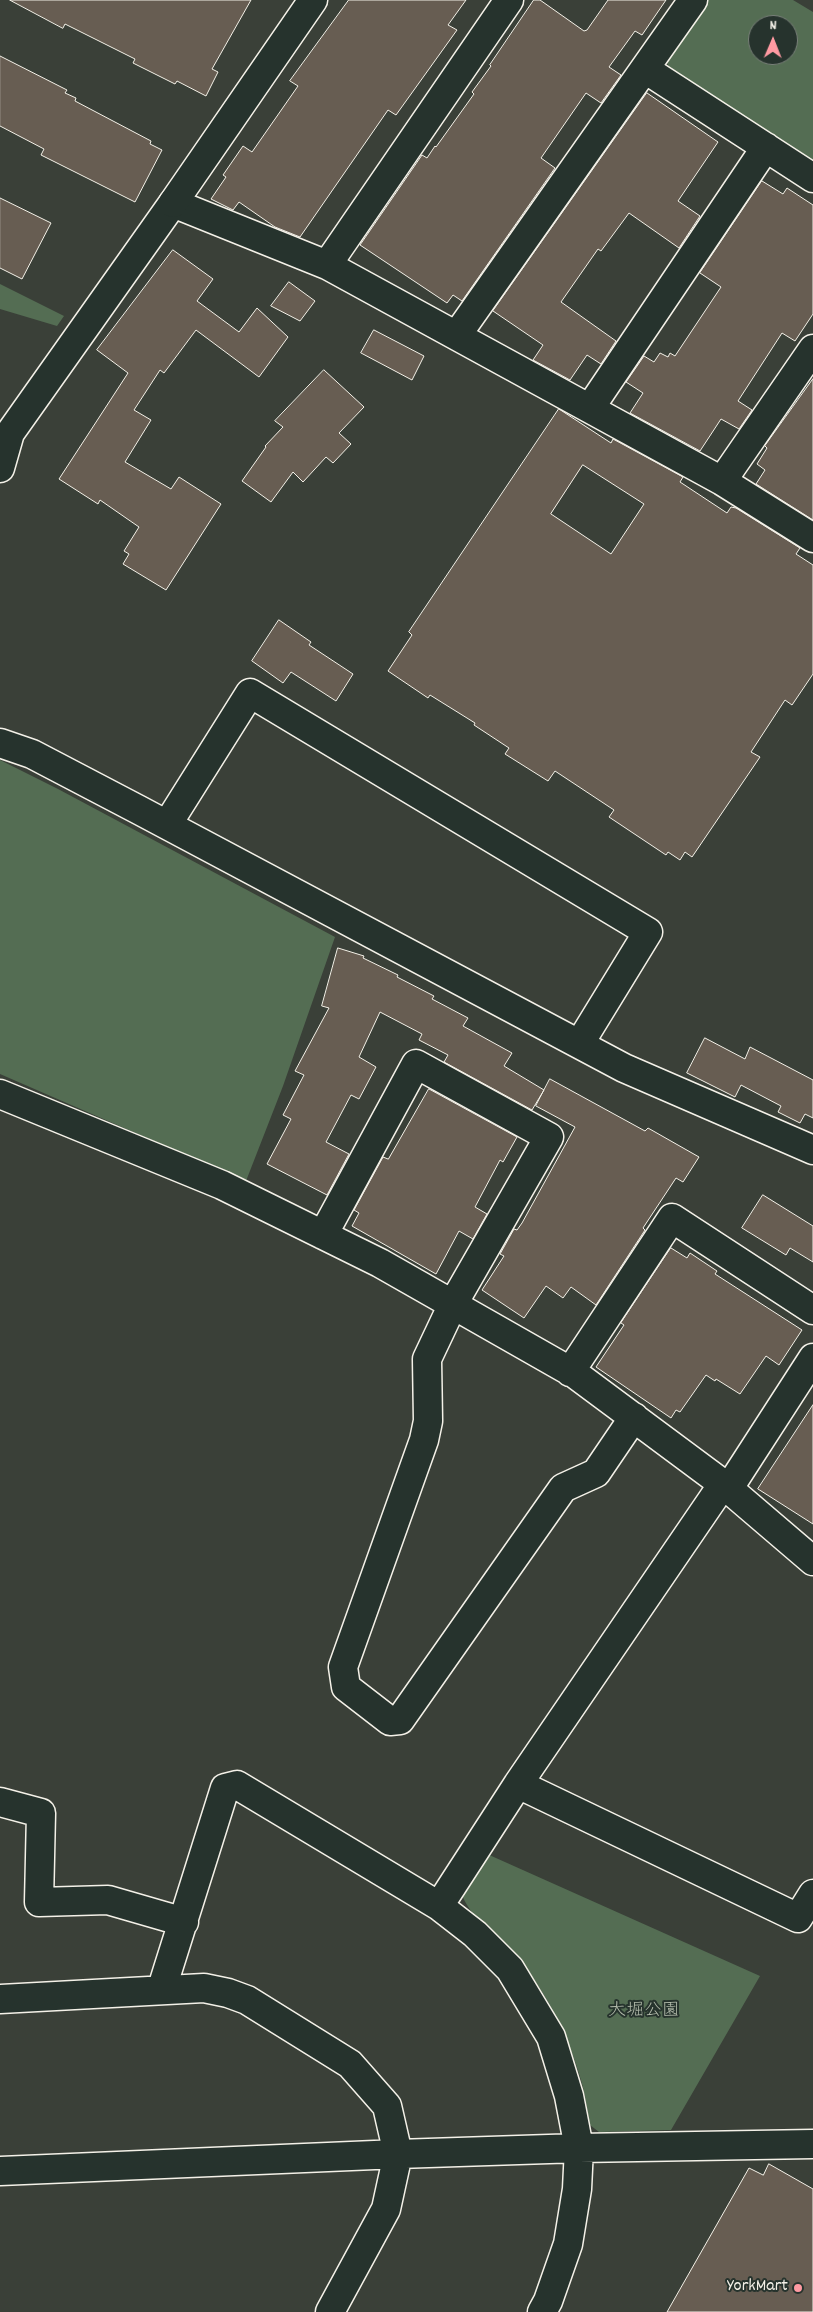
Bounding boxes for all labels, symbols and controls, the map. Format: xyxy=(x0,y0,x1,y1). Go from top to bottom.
north arrow xyxy=(748,15,798,65)
text: N xyxy=(770,16,777,36)
park label: 大堀公園 xyxy=(608,2002,680,2024)
place label: YorkMart xyxy=(727,2277,788,2299)
marker: YorkMart xyxy=(792,2282,804,2294)

